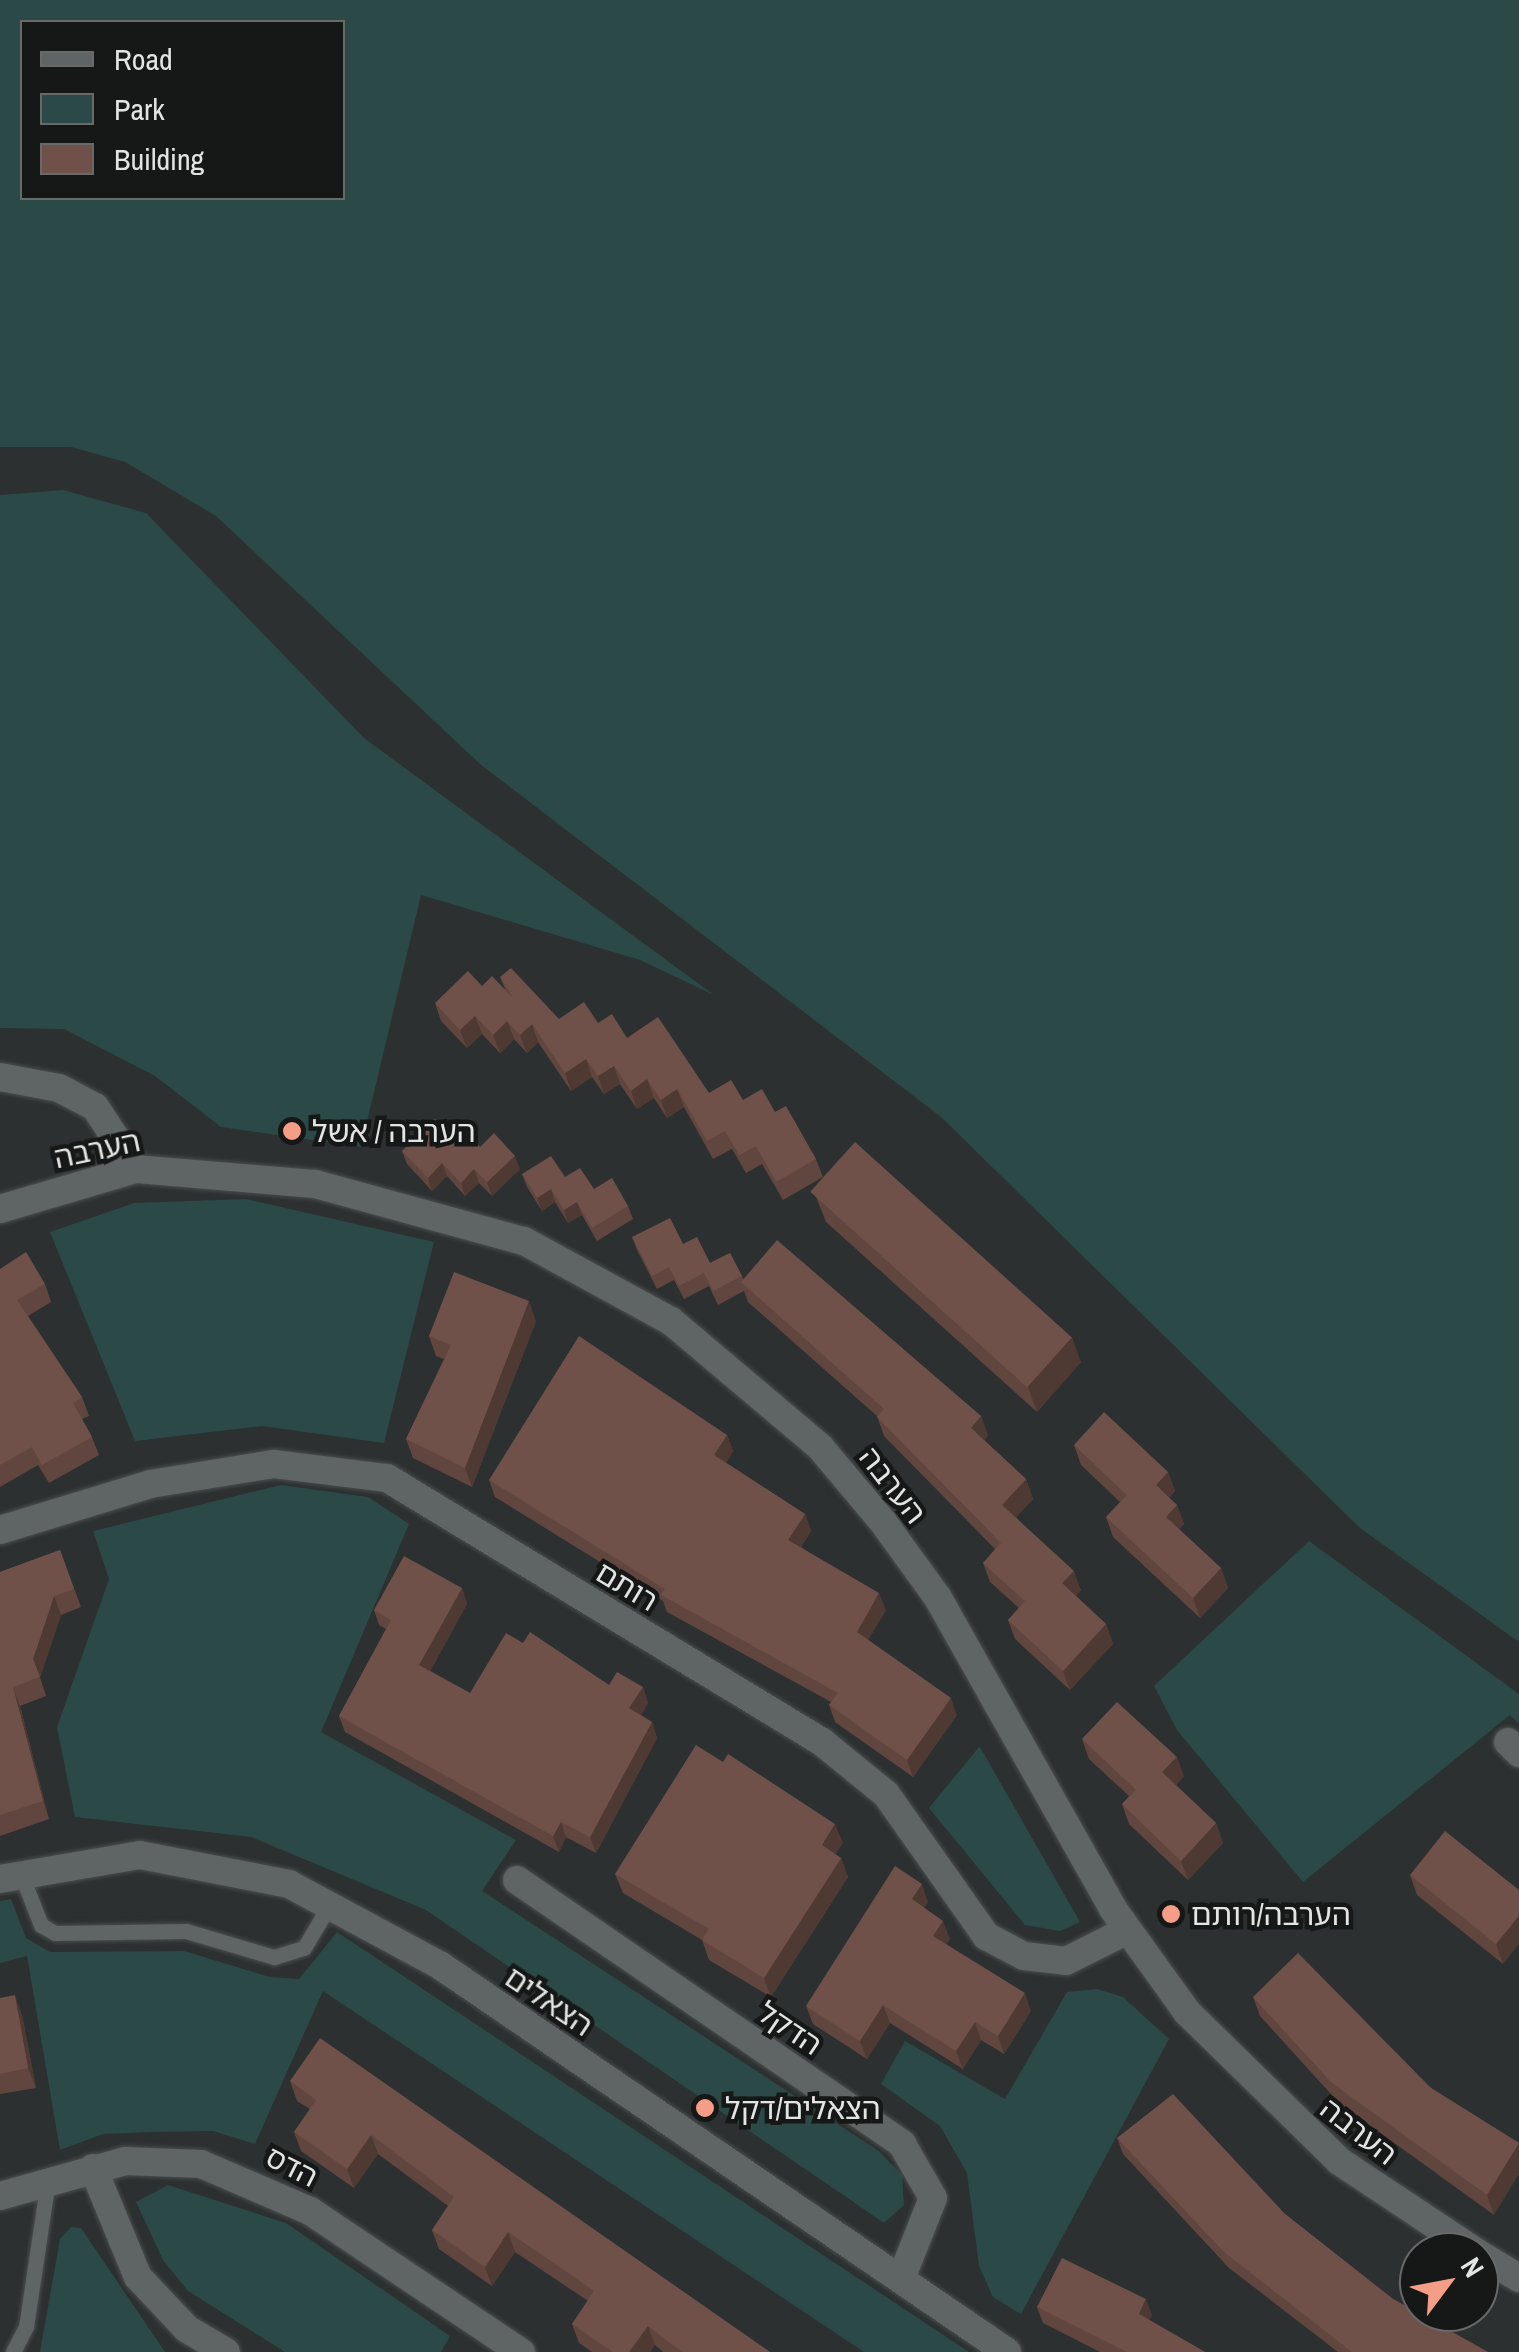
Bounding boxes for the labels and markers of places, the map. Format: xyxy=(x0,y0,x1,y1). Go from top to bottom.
place label: הערבה / אשל xyxy=(312,1113,475,1149)
marker: הערבה / אשל xyxy=(281,1120,303,1142)
place label: הערבה/רותם xyxy=(1191,1896,1351,1932)
marker: הערבה/רותם xyxy=(1160,1903,1182,1925)
place label: הצאלים/דקל xyxy=(725,2090,881,2126)
marker: הצאלים/דקל xyxy=(694,2097,716,2119)

